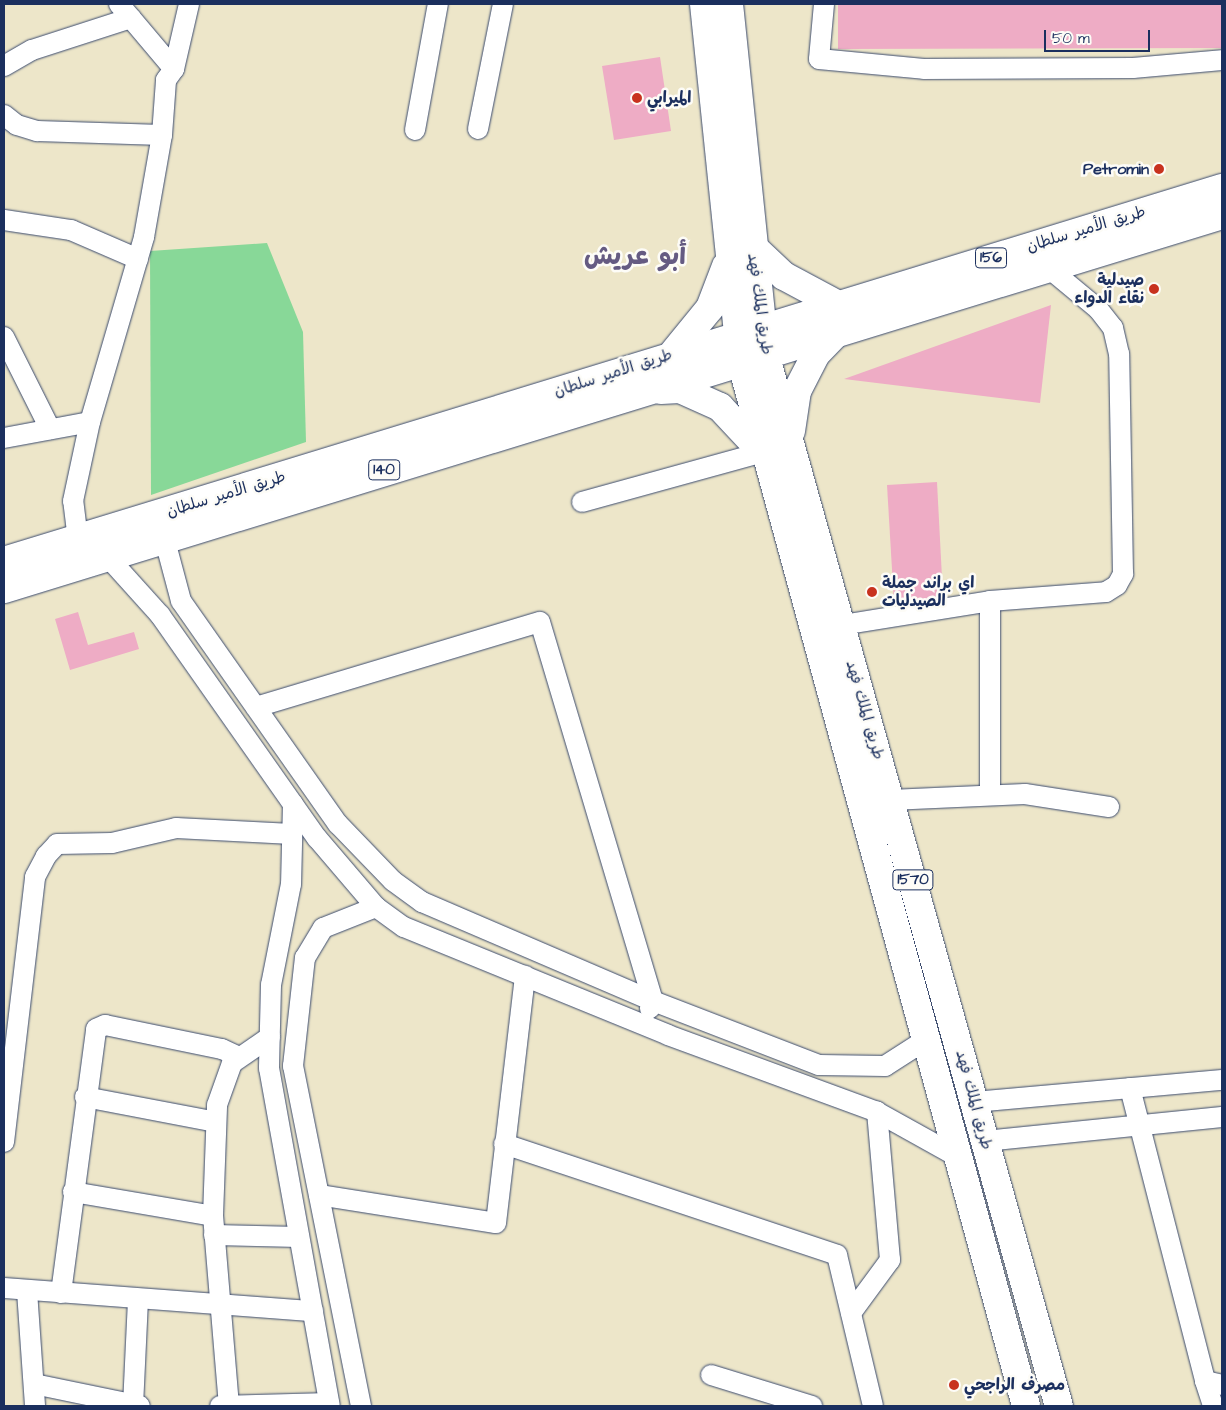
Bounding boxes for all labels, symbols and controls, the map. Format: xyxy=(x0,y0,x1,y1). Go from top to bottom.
scale bar xyxy=(1046,20,1152,52)
text: 50 m xyxy=(1052,28,1090,49)
place label: الميرابي xyxy=(647,88,691,108)
marker: الميرابي xyxy=(631,92,643,104)
place label: Petromin xyxy=(1083,159,1149,179)
marker: Petromin xyxy=(1153,163,1165,175)
street label: طريق الأمير سلطان xyxy=(1024,202,1148,256)
district label: أبو عريش xyxy=(584,241,686,273)
road number: 156 xyxy=(975,246,1007,270)
street label: طريق الملك فهد xyxy=(743,252,777,356)
place label: صيدلية نقاء الدواء xyxy=(1075,270,1144,308)
marker: صيدلية نقاء الدواء xyxy=(1148,283,1160,295)
street label: طريق الأمير سلطان xyxy=(551,345,675,401)
road number: 140 xyxy=(368,458,400,482)
street label: طريق الأمير سلطان xyxy=(164,467,288,521)
place label: اي براند جملة الصيدليات xyxy=(882,573,974,611)
marker: اي براند جملة الصيدليات xyxy=(866,586,878,598)
street label: طريق الملك فهد xyxy=(842,658,888,762)
road number: 1570 xyxy=(892,868,934,892)
street label: طريق الملك فهد xyxy=(951,1048,997,1152)
place label: مصرف الراجحي xyxy=(964,1375,1065,1395)
marker: مصرف الراجحي xyxy=(948,1379,960,1391)

